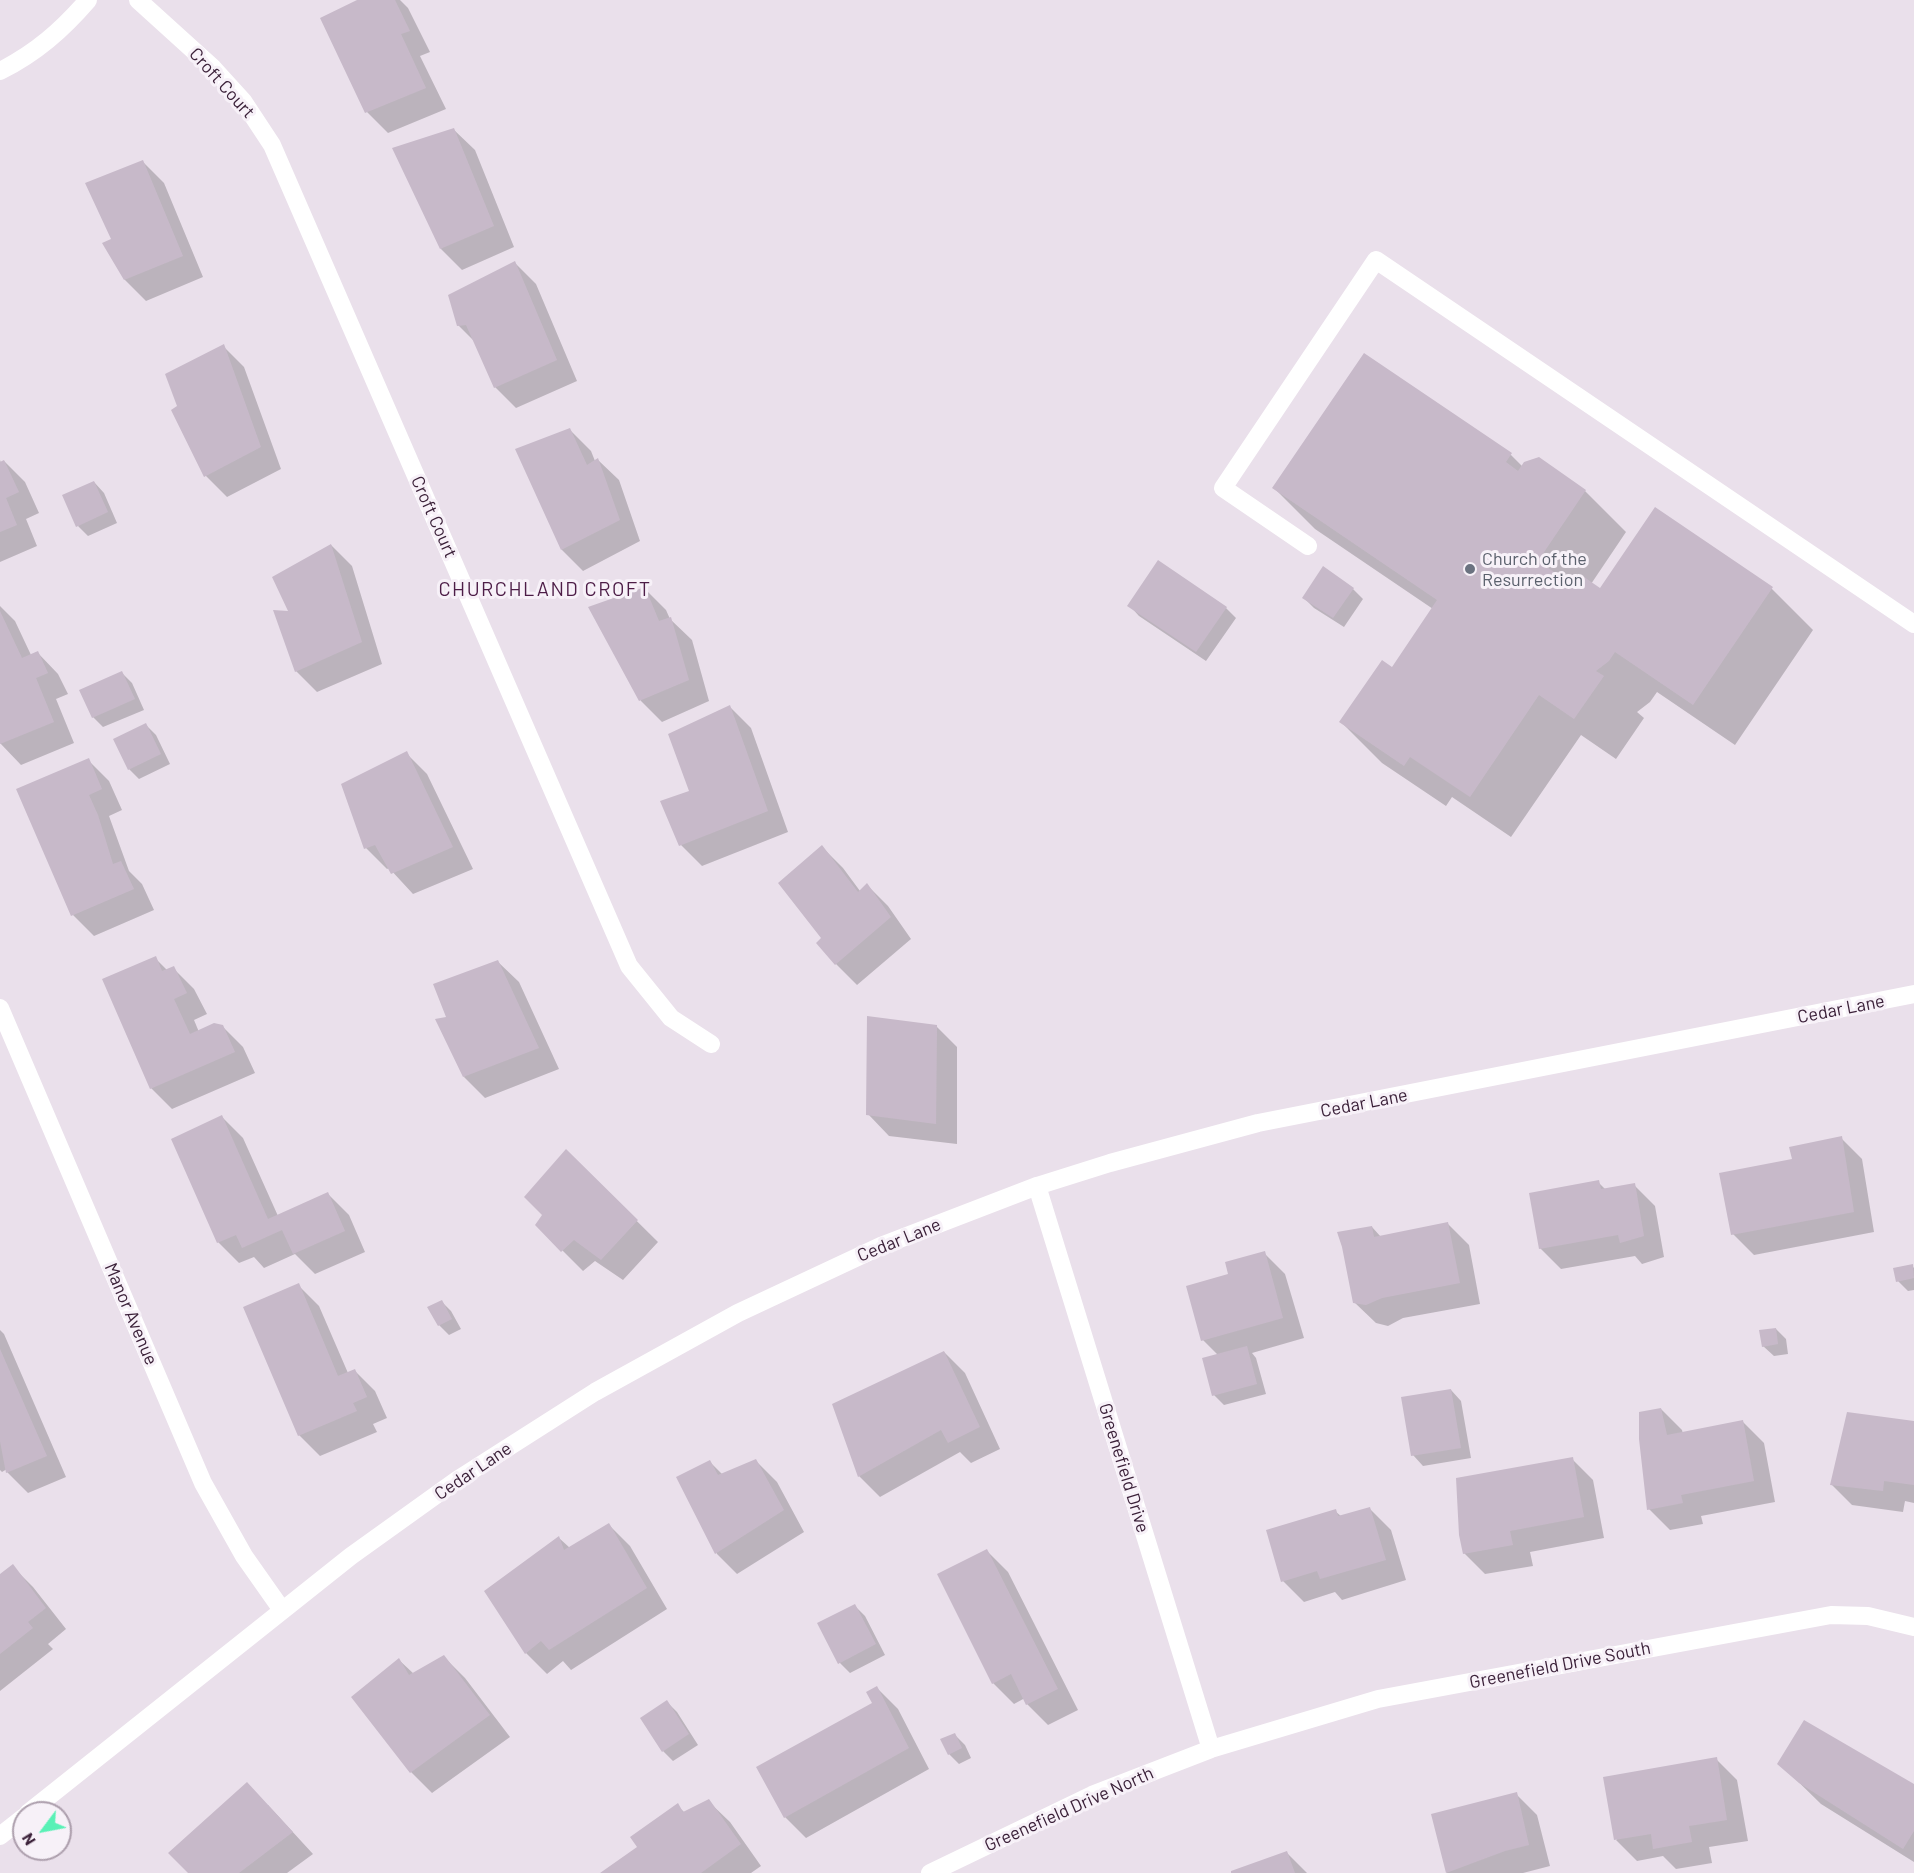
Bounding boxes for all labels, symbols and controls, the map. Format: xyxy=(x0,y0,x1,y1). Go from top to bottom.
street label: Croft Court xyxy=(185,43,259,123)
street label: Croft Court xyxy=(406,473,462,561)
place label: Church of the Resurrection xyxy=(1482,548,1587,590)
marker: Church of the Resurrection xyxy=(1463,562,1477,576)
district label: CHURCHLAND CROFT xyxy=(438,577,652,601)
street label: Cedar Lane xyxy=(1796,990,1886,1028)
street label: Cedar Lane xyxy=(1319,1084,1409,1122)
street label: Cedar Lane xyxy=(854,1213,944,1267)
street label: Manor Avenue xyxy=(100,1260,162,1368)
street label: Greenefield Drive xyxy=(1094,1401,1154,1535)
street label: Cedar Lane xyxy=(430,1437,516,1505)
street label: Greenefield Drive South xyxy=(1468,1637,1652,1693)
street label: Greenefield Drive North xyxy=(981,1762,1157,1856)
north arrow xyxy=(12,1801,72,1861)
text: N xyxy=(17,1830,39,1849)

